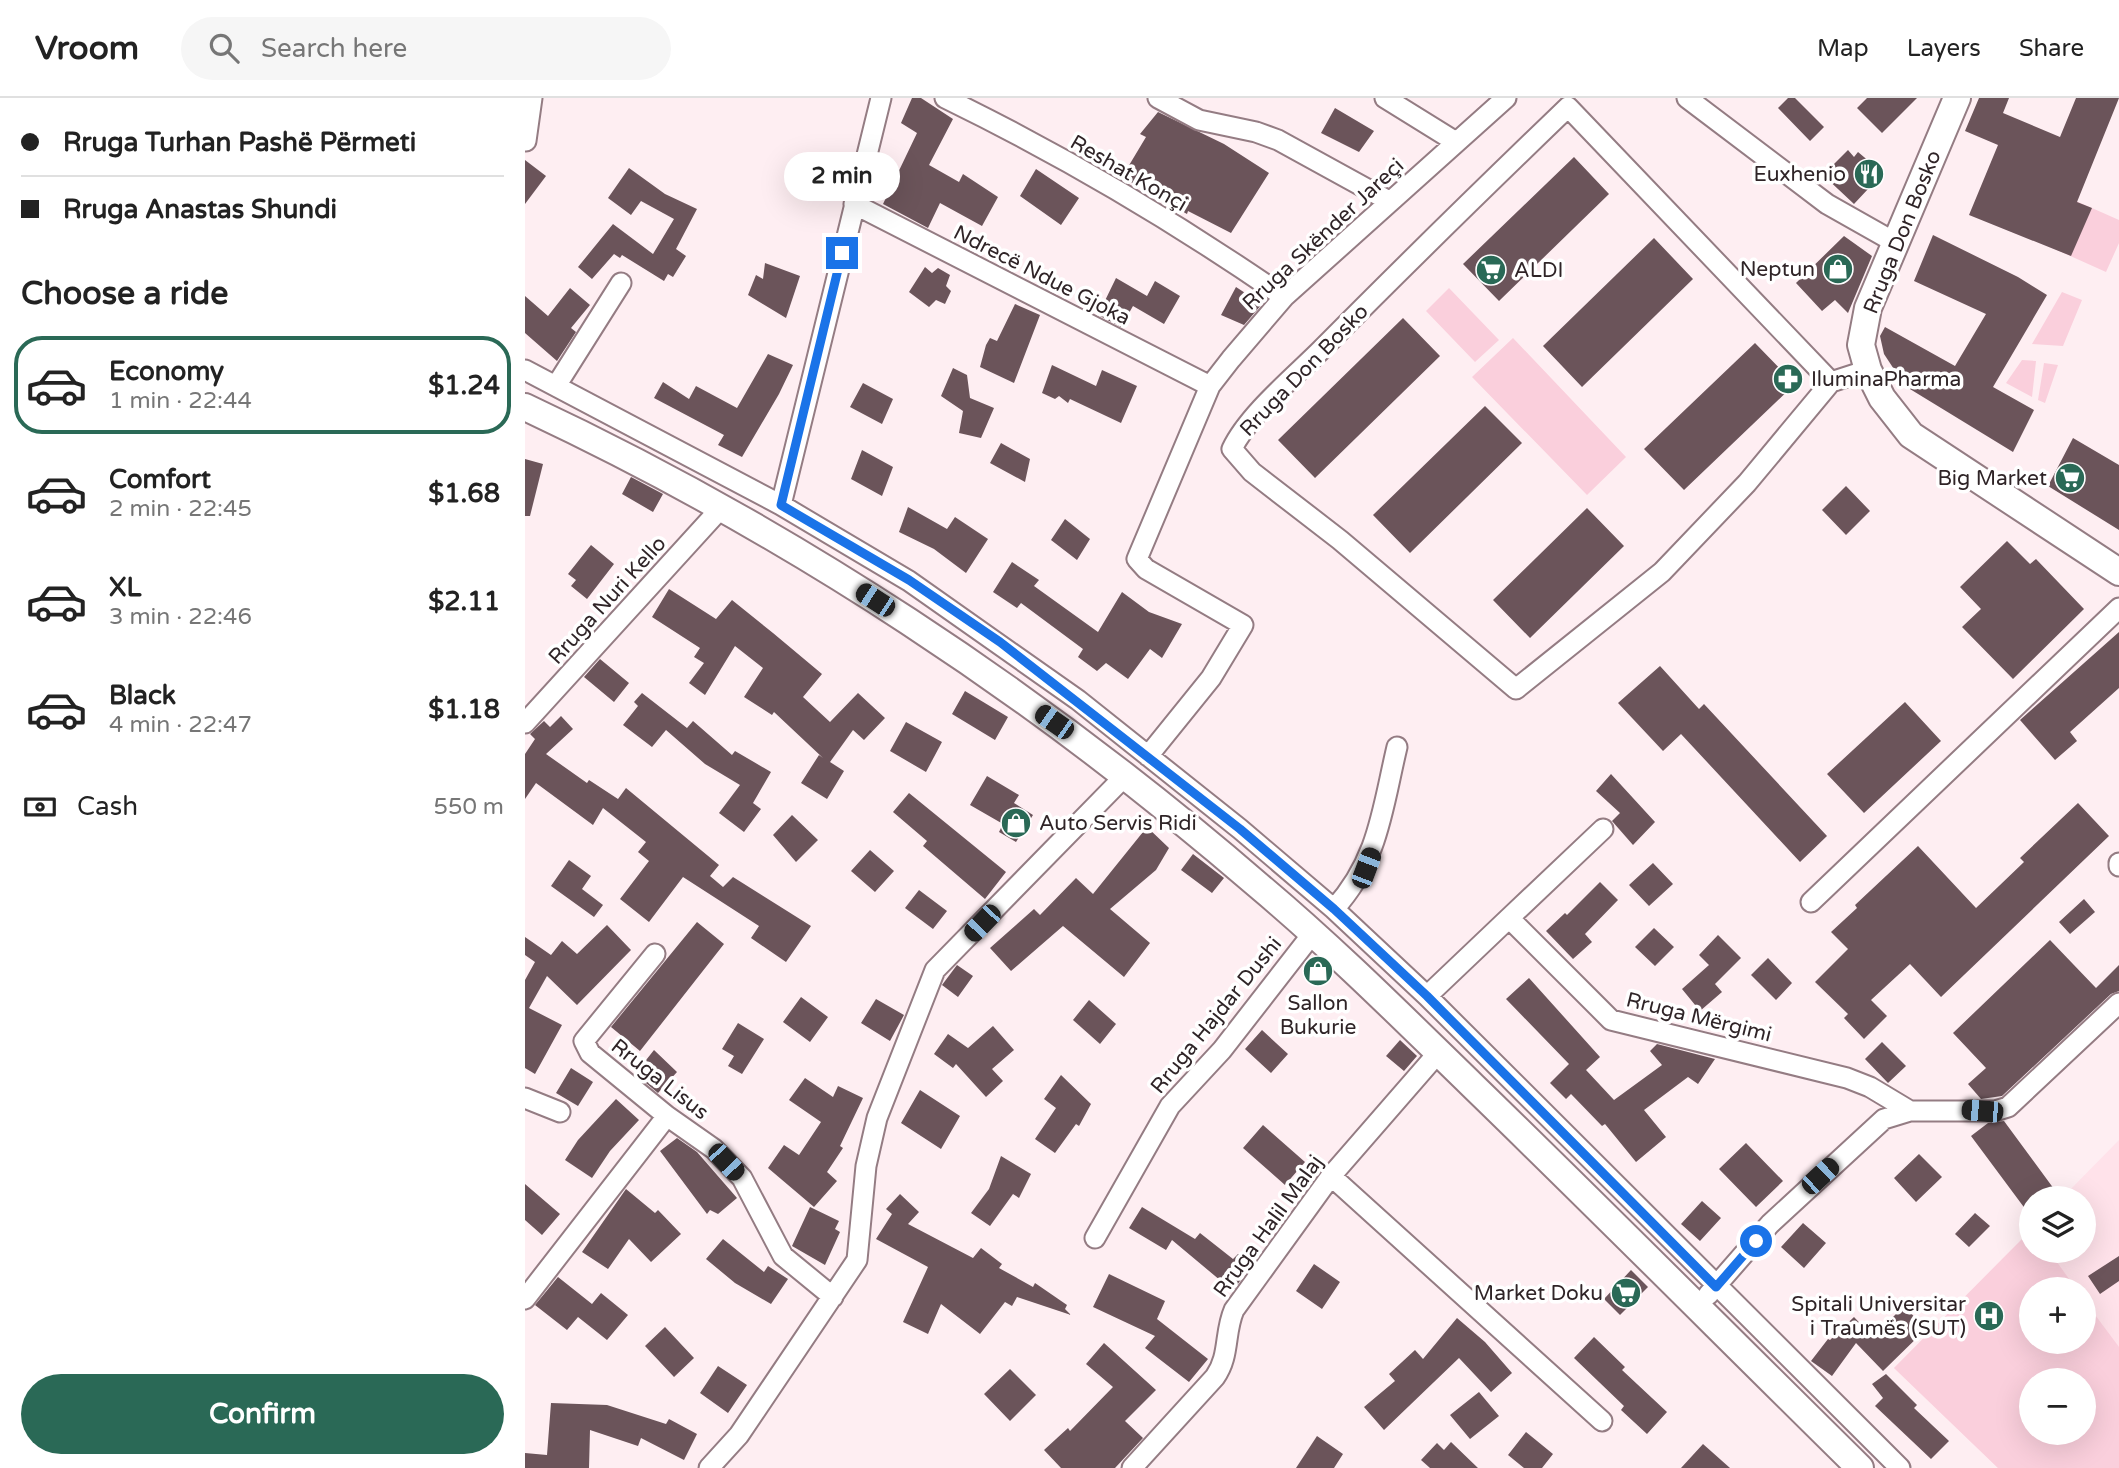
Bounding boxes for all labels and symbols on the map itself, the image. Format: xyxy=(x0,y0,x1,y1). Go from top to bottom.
street label: Reshat Konçi xyxy=(1066,130,1192,217)
street label: Rruga Don Bosko xyxy=(1858,147,1947,318)
callout: 2 min xyxy=(784,152,900,200)
street label: Rruga Skënder Jareçi xyxy=(1238,153,1409,316)
restaurant icon: Euxhenio xyxy=(1852,157,1886,191)
place label: Euxhenio xyxy=(1754,162,1846,187)
street label: Ndrecë Ndue Gjoka xyxy=(949,220,1134,331)
route end xyxy=(826,237,858,269)
shop icon: Neptun xyxy=(1821,252,1855,286)
supermarket icon: ALDI xyxy=(1474,253,1508,287)
place label: Neptun xyxy=(1740,257,1815,282)
place label: ALDI xyxy=(1514,258,1564,283)
street label: Rruga Don Bosko xyxy=(1235,299,1374,442)
pharmacy icon: IluminaPharma xyxy=(1771,362,1805,396)
place label: IluminaPharma xyxy=(1811,367,1961,392)
supermarket icon: Big Market xyxy=(2053,461,2087,495)
place label: Big Market xyxy=(1937,466,2047,491)
street label: Rruga Nuri Kello xyxy=(543,531,671,669)
car xyxy=(852,580,899,620)
car xyxy=(1031,701,1078,743)
shop icon: Auto Servis Ridi xyxy=(999,806,1033,840)
place label: Auto Servis Ridi xyxy=(1039,811,1197,836)
car xyxy=(1349,845,1384,891)
car xyxy=(960,901,1005,945)
street label: Rruga Hajdar Dushi xyxy=(1146,932,1287,1099)
shop icon: Sallon Bukurie xyxy=(1301,954,1335,988)
street label: Rruga Mërgimi xyxy=(1624,987,1774,1048)
place label: Sallon Bukurie xyxy=(1280,991,1356,1040)
street label: Rruga Lisus xyxy=(606,1034,713,1125)
car xyxy=(1961,1099,2004,1123)
car xyxy=(704,1139,749,1185)
street label: Rruga Halil Malaj xyxy=(1208,1150,1328,1302)
car xyxy=(1798,1154,1843,1198)
route start xyxy=(1740,1225,1772,1257)
supermarket icon: Market Doku xyxy=(1609,1276,1643,1310)
place label: Market Doku xyxy=(1474,1281,1603,1306)
place label: Spitali Universitar i Traumës (SUT) xyxy=(1791,1292,1966,1341)
hospital icon: Spitali Universitar i Traumës (SUT) xyxy=(1972,1299,2006,1333)

